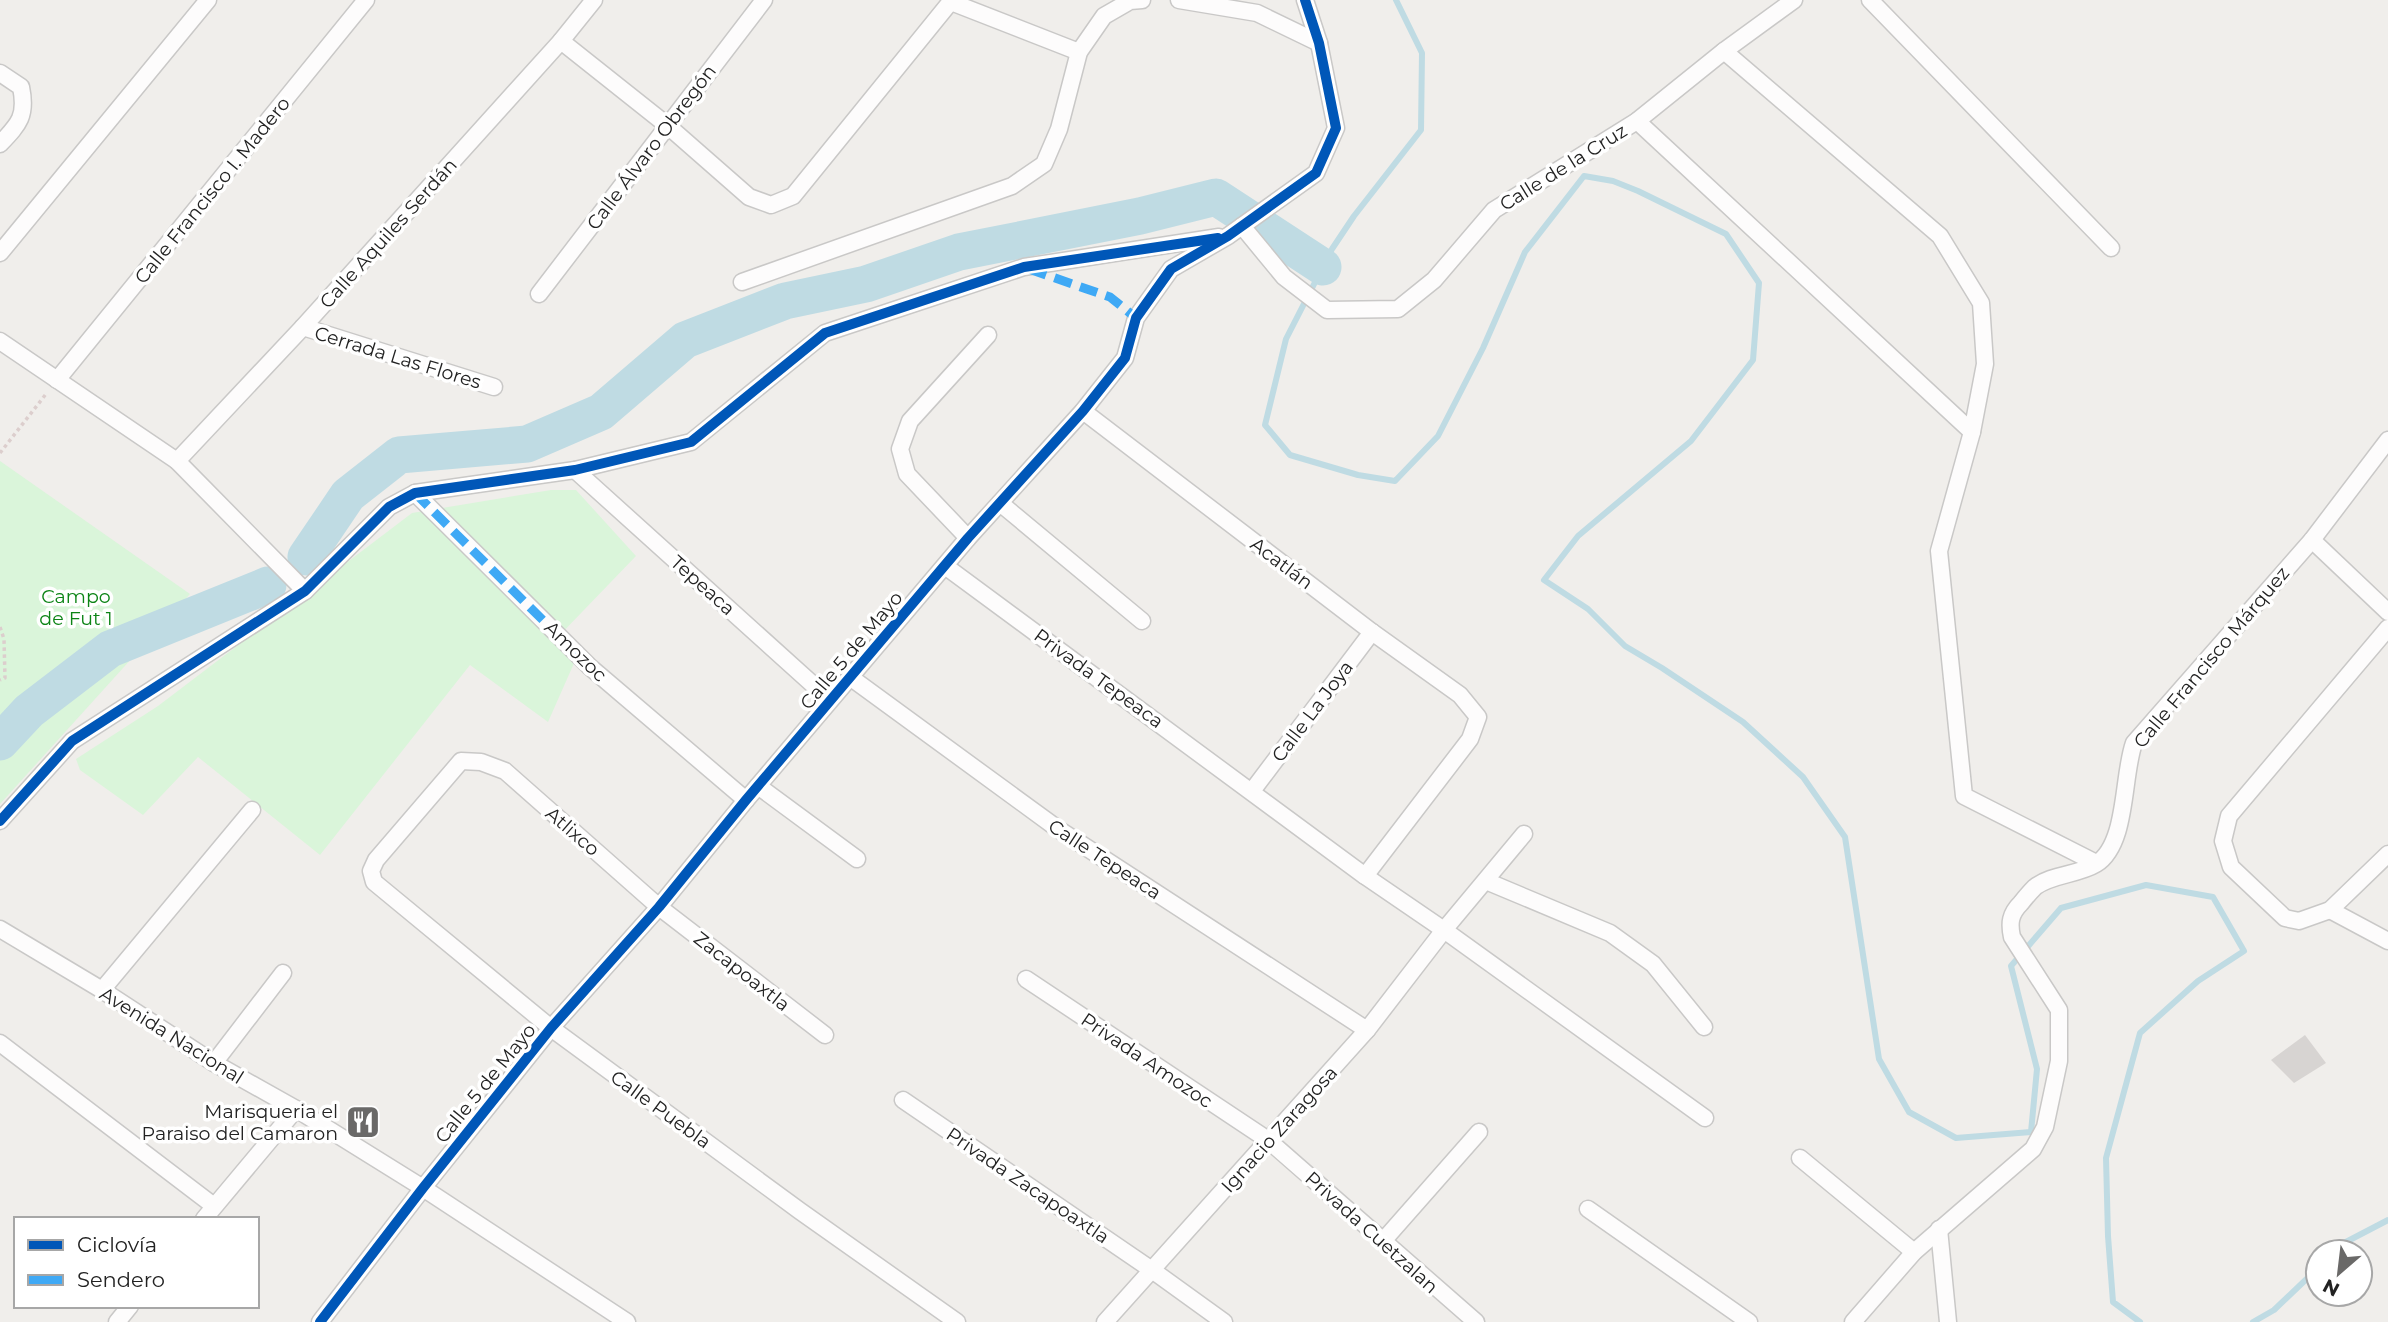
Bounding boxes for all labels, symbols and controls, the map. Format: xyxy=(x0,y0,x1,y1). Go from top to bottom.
street label: Calle Álvaro Obregón xyxy=(582,60,721,234)
street label: Calle Francisco I. Madero xyxy=(130,92,295,289)
street label: Calle de la Cruz xyxy=(1496,119,1631,216)
street label: Calle Aquiles Serdán xyxy=(315,154,462,313)
street label: Cerrada Las Flores xyxy=(312,321,484,394)
street label: Acatlán xyxy=(1246,532,1318,594)
street label: Tepeaca xyxy=(666,551,740,620)
street label: Calle Francisco Márquez xyxy=(2129,562,2294,753)
park label: Campo de Fut 1 xyxy=(39,585,113,630)
street label: Calle 5 de Mayo xyxy=(795,586,908,714)
street label: Amozoc xyxy=(540,616,612,687)
street label: Privada Tepeaca xyxy=(1029,624,1168,733)
street label: Calle La Joya xyxy=(1267,656,1358,766)
street label: Atlixco xyxy=(541,802,604,861)
street label: Calle Tepeaca xyxy=(1044,814,1165,904)
street label: Zacapoaxtla xyxy=(689,927,794,1016)
street label: Avenida Nacional xyxy=(96,982,248,1089)
street label: Privada Amozoc xyxy=(1077,1008,1217,1113)
street label: Calle 5 de Mayo xyxy=(430,1019,541,1148)
street label: Ignacio Zaragosa xyxy=(1216,1061,1342,1197)
street label: Calle Puebla xyxy=(606,1065,715,1153)
place label: Marisqueria el Paraiso del Camaron xyxy=(142,1100,338,1145)
restaurant icon: Marisqueria el Paraiso del Camaron xyxy=(344,1103,382,1141)
street label: Privada Zacapoaxtla xyxy=(942,1122,1114,1249)
street label: Privada Cuetzalan xyxy=(1300,1167,1443,1298)
legend xyxy=(14,1217,259,1308)
text: Ciclovía xyxy=(77,1232,157,1257)
north arrow xyxy=(2304,1238,2374,1308)
text: Sendero xyxy=(77,1267,165,1292)
text: N xyxy=(2319,1274,2343,1301)

